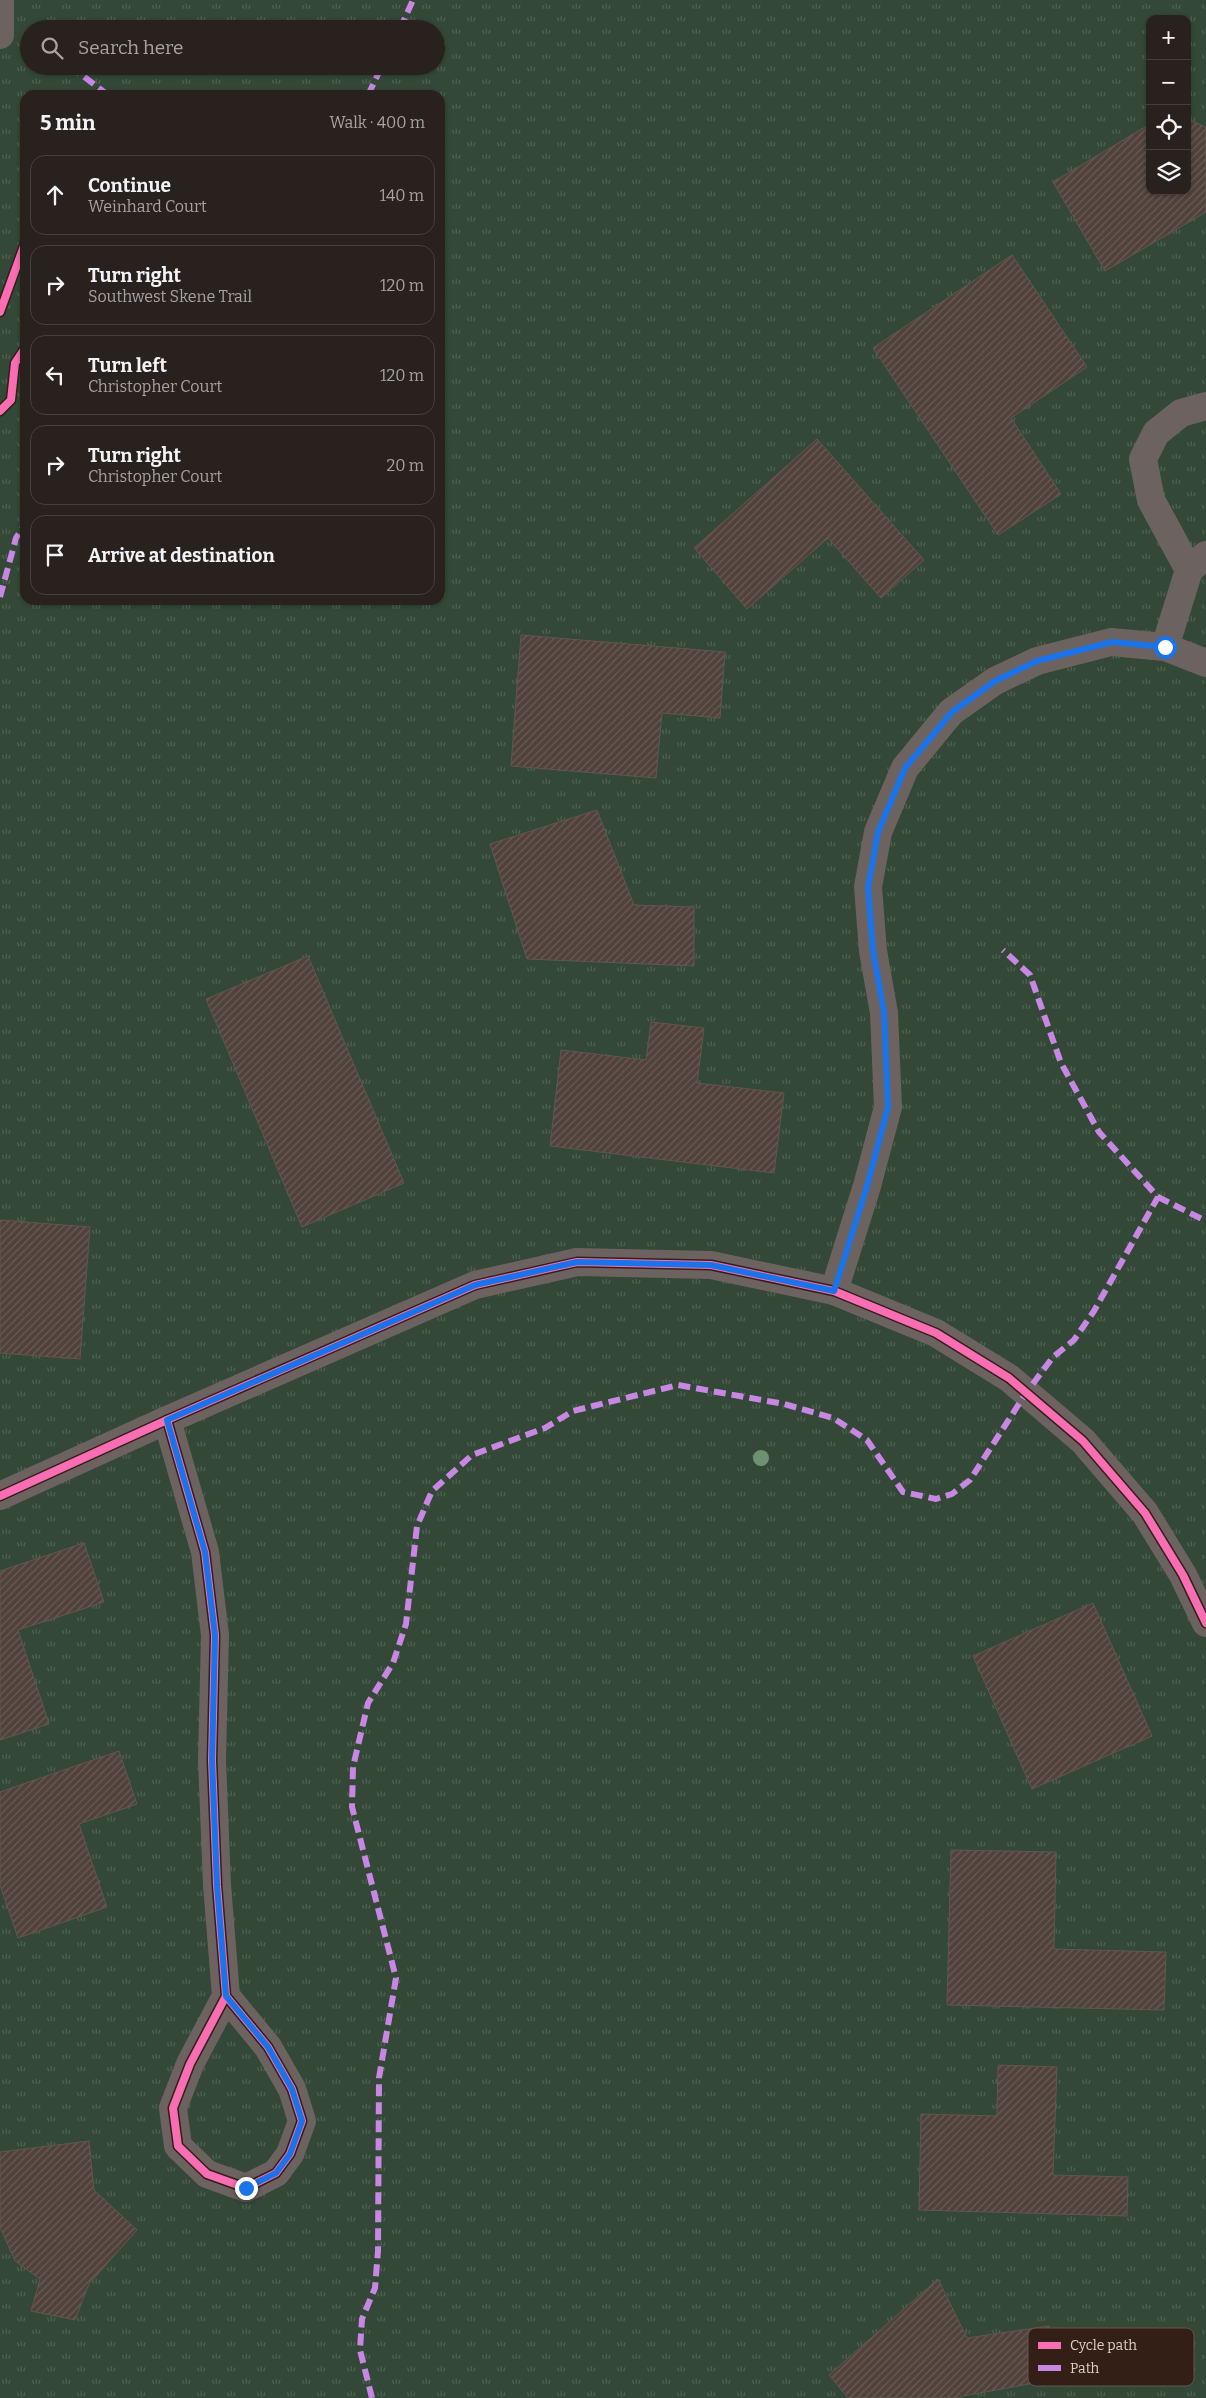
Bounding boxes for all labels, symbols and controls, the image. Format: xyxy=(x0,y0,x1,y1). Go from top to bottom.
map controls xyxy=(1146,15,1191,195)
button: + xyxy=(1146,15,1191,60)
search box xyxy=(20,20,445,75)
icon: search xyxy=(38,34,66,62)
text: Search here xyxy=(78,36,183,59)
button: − xyxy=(1146,60,1191,105)
button: locate xyxy=(1146,105,1191,150)
text: 5 min xyxy=(40,110,96,136)
text: Walk · 400 m xyxy=(329,113,425,132)
button: layers xyxy=(1146,150,1191,195)
text: Continue xyxy=(88,174,171,197)
icon: ahead xyxy=(41,181,69,209)
text: 140 m xyxy=(379,186,424,205)
text: Weinhard Court xyxy=(88,197,207,216)
text: Turn right xyxy=(88,264,181,287)
icon: right xyxy=(41,271,69,299)
text: 120 m xyxy=(380,276,424,295)
text: Southwest Skene Trail xyxy=(88,287,252,306)
text: Turn left xyxy=(88,354,167,377)
icon: left xyxy=(41,361,69,389)
text: 120 m xyxy=(380,366,424,385)
text: Christopher Court xyxy=(88,377,222,396)
text: Turn right xyxy=(88,444,181,467)
icon: right xyxy=(41,451,69,479)
text: 20 m xyxy=(387,456,424,475)
text: Christopher Court xyxy=(88,467,222,486)
icon: arrive xyxy=(41,541,69,569)
text: Arrive at destination xyxy=(88,544,275,567)
route start xyxy=(1154,636,1177,659)
route end xyxy=(235,2177,258,2200)
legend xyxy=(1028,2328,1194,2386)
text: Cycle path xyxy=(1070,2337,1137,2354)
text: Path xyxy=(1070,2360,1100,2377)

